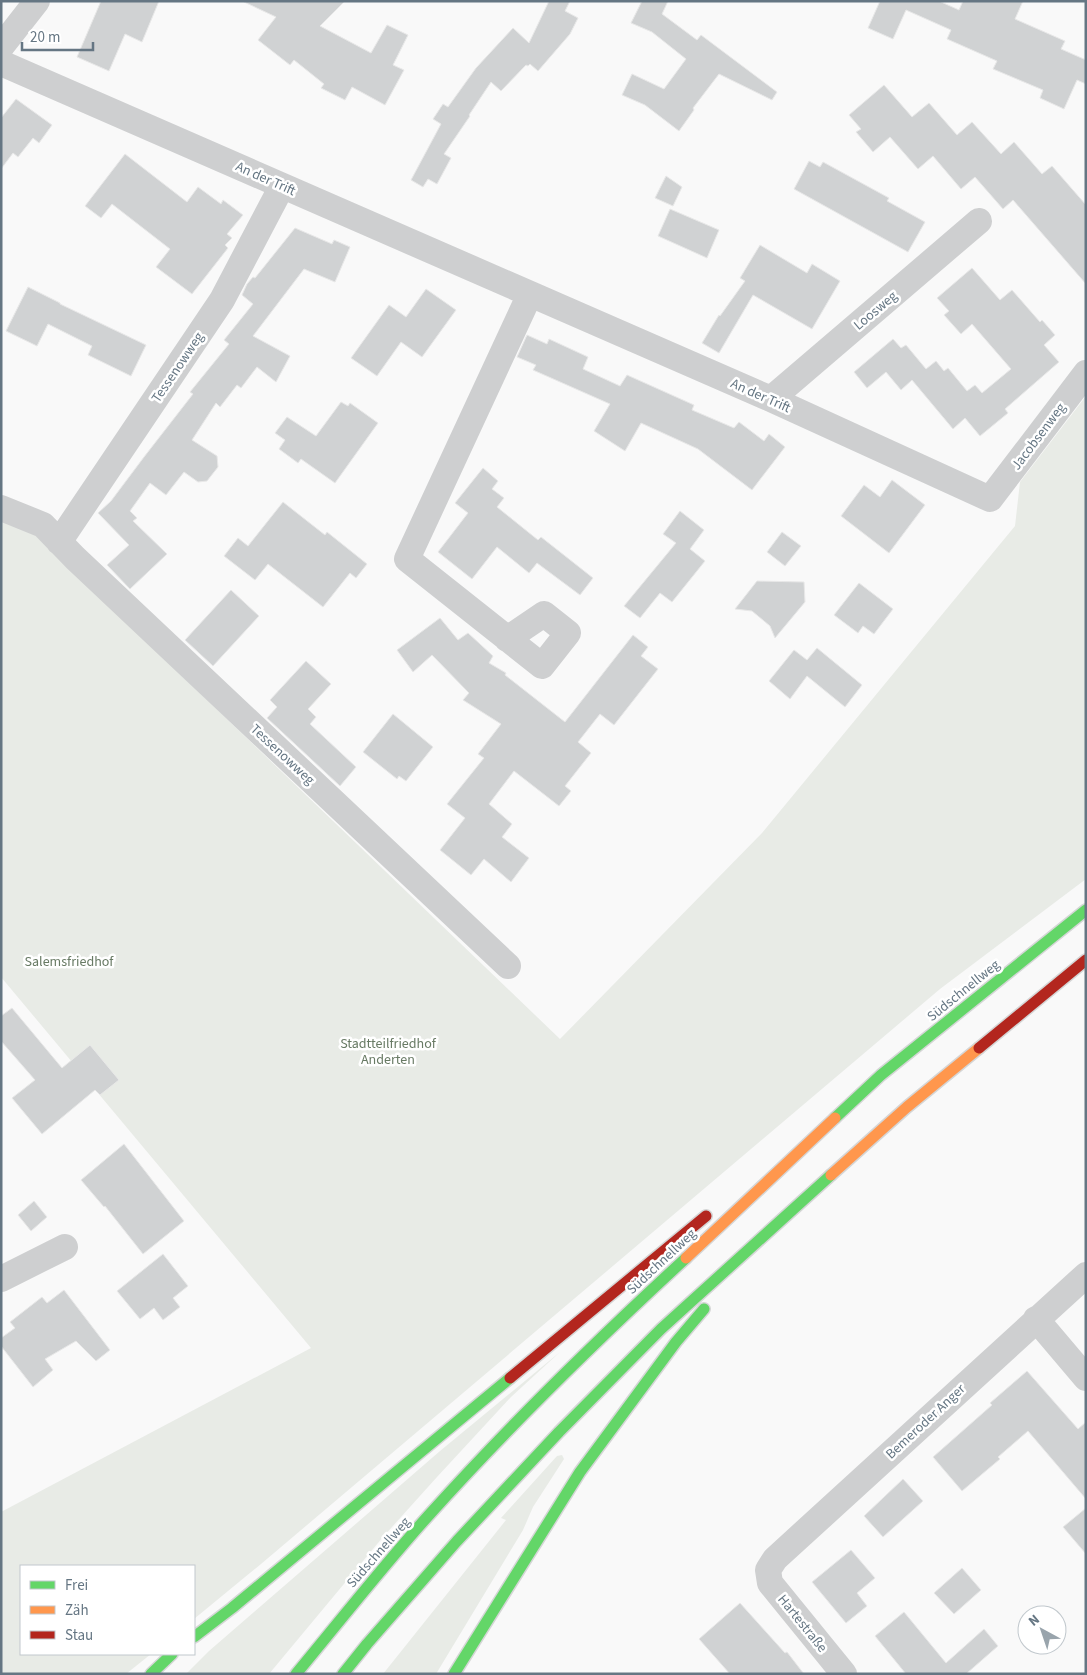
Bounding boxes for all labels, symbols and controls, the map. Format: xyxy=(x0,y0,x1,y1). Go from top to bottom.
scale bar xyxy=(22,20,94,52)
text: 20 m xyxy=(30,27,60,48)
street label: An der Trift xyxy=(232,157,299,201)
street label: Loosweg xyxy=(849,287,902,335)
street label: Tessenowweg xyxy=(147,328,209,407)
street label: An der Trift xyxy=(727,374,794,418)
street label: Jacobsenweg xyxy=(1007,399,1071,474)
street label: Tessenowweg xyxy=(246,720,319,790)
park label: Salemsfriedhof xyxy=(25,952,114,972)
street label: Südschnellweg xyxy=(923,955,1004,1026)
park label: Stadtteilfriedhof Anderten xyxy=(340,1034,437,1070)
street label: Südschnellweg xyxy=(623,1224,701,1299)
street label: Bemeroder Anger xyxy=(881,1379,970,1464)
street label: Südschnellweg xyxy=(342,1513,415,1593)
legend xyxy=(20,1565,195,1655)
text: Frei xyxy=(65,1575,88,1596)
street label: Hartestraße xyxy=(773,1590,832,1657)
text: Zäh xyxy=(65,1600,89,1621)
north arrow xyxy=(1017,1605,1067,1655)
text: N xyxy=(1024,1610,1044,1631)
text: Stau xyxy=(65,1625,93,1646)

